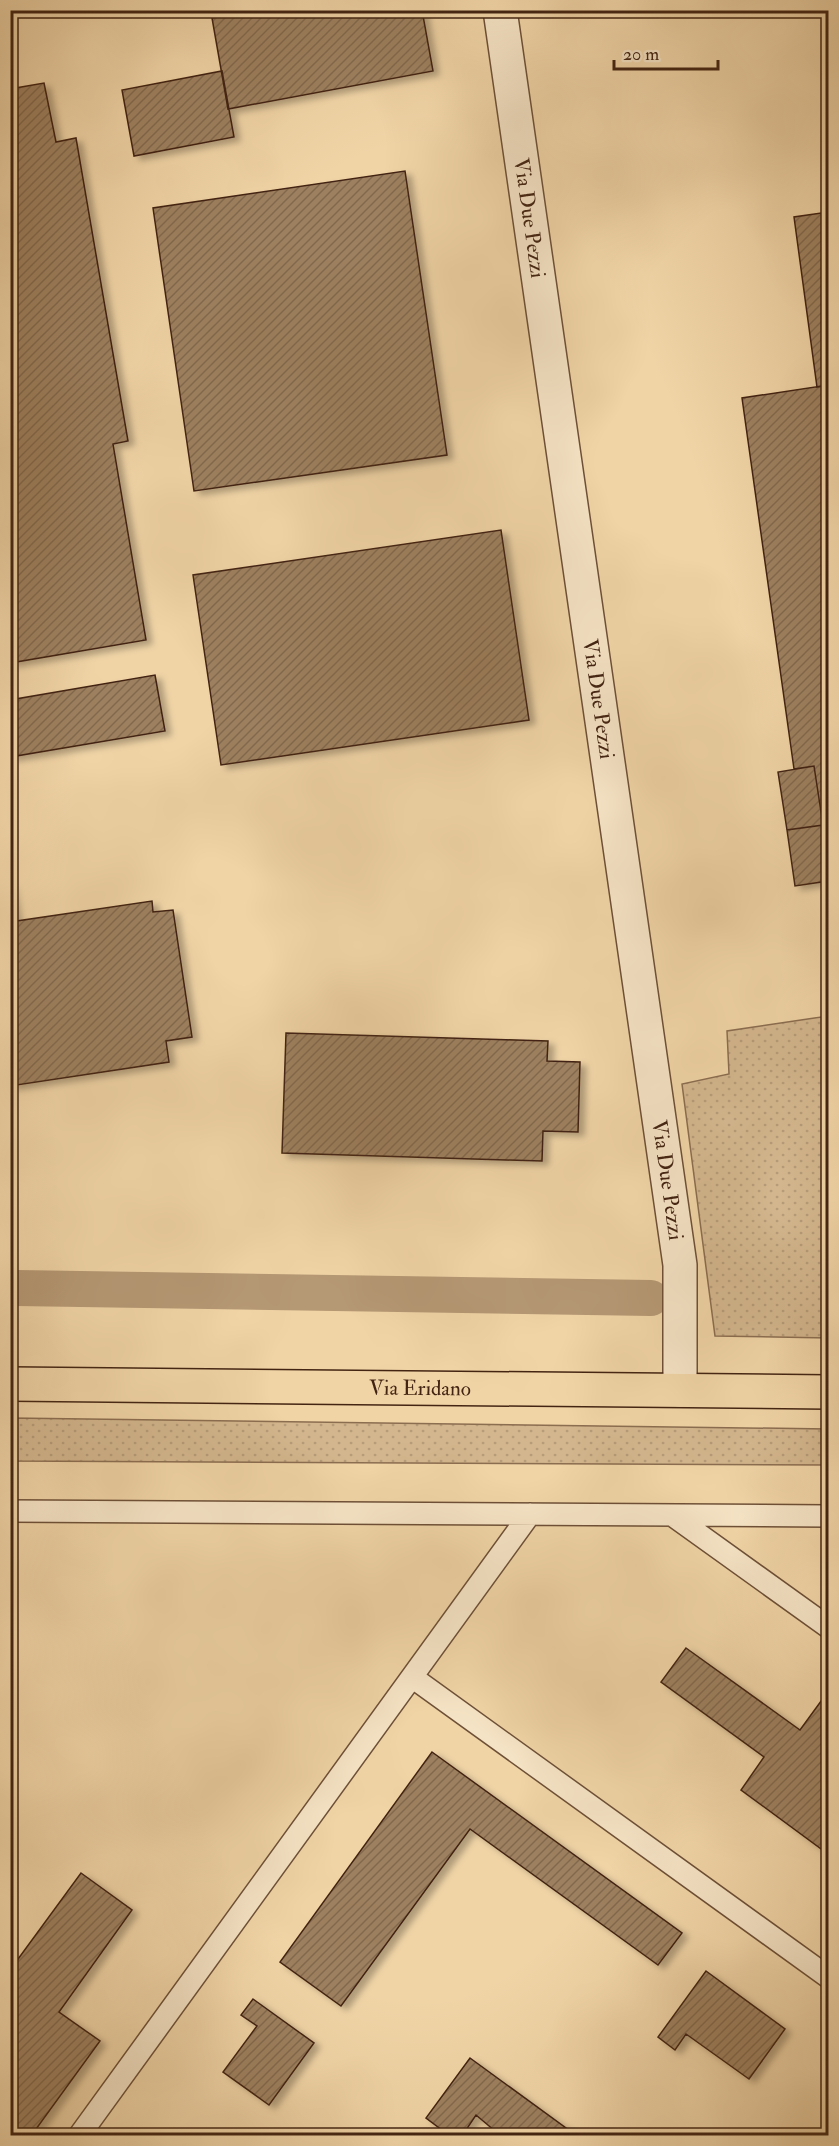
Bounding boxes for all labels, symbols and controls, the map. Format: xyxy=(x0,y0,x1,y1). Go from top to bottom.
scale bar xyxy=(614,33,718,71)
text: 20 m xyxy=(623,43,659,66)
street label: Via Due Pezzi xyxy=(507,156,551,280)
street label: Via Due Pezzi xyxy=(576,637,620,761)
street label: Via Due Pezzi xyxy=(645,1118,689,1242)
street label: Via Eridano xyxy=(369,1375,471,1403)

